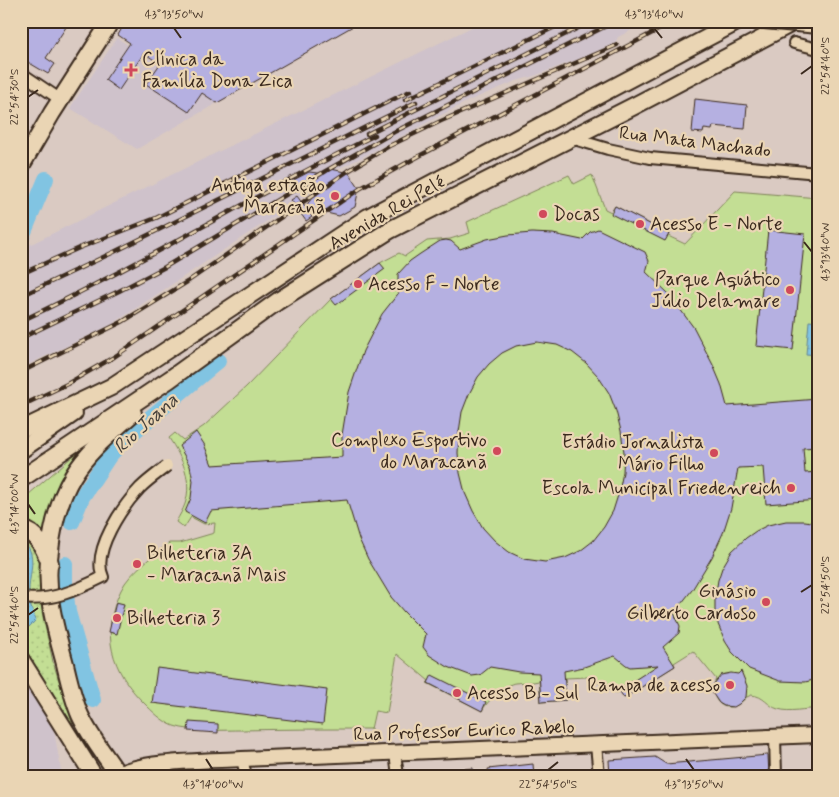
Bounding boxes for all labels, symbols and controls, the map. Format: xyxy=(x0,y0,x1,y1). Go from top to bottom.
text: 43°13'50"W xyxy=(145,7,203,23)
text: 43°13'40"W xyxy=(625,7,683,23)
text: 22°54'40"S xyxy=(818,37,834,95)
place label: Clínica da Família Dona Zica xyxy=(142,47,293,94)
marker: Clínica da Família Dona Zica xyxy=(124,63,138,77)
text: 22°54'30"S xyxy=(7,68,23,125)
street label: Rua Mata Machado xyxy=(618,120,772,164)
street label: Avenida Rei Pelé xyxy=(324,170,450,256)
place label: Antiga estação Maracanã xyxy=(211,173,325,220)
marker: Antiga estação Maracanã xyxy=(329,190,341,202)
place label: Docas xyxy=(553,202,600,227)
marker: Docas xyxy=(537,208,549,220)
place label: Acesso E - Norte xyxy=(650,212,783,237)
marker: Acesso E - Norte xyxy=(634,218,646,230)
text: 43°13'40"W xyxy=(818,223,834,281)
place label: Parque Aquático Júlio Delamare xyxy=(651,267,780,314)
place label: Acesso F - Norte xyxy=(368,272,500,297)
marker: Acesso F - Norte xyxy=(352,278,364,290)
marker: Parque Aquático Júlio Delamare xyxy=(784,284,796,296)
water label: Rio Joana xyxy=(108,387,184,460)
place label: Complexo Esportivo do Maracanã xyxy=(331,428,487,475)
place label: Estádio Jornalista Mário Filho xyxy=(562,430,704,477)
marker: Complexo Esportivo do Maracanã xyxy=(491,445,503,457)
marker: Estádio Jornalista Mário Filho xyxy=(708,447,720,459)
text: 43°14'00"W xyxy=(7,474,23,534)
place label: Escola Municipal Friedenreich xyxy=(542,476,781,501)
marker: Escola Municipal Friedenreich xyxy=(785,482,797,494)
place label: Bilheteria 3A - Maracanã Mais xyxy=(147,541,286,588)
text: 22°54'50"S xyxy=(818,555,834,614)
marker: Bilheteria 3A - Maracanã Mais xyxy=(131,558,143,570)
place label: Ginásio Gilberto Cardoso xyxy=(627,579,756,626)
text: 22°54'40"S xyxy=(7,586,23,644)
marker: Ginásio Gilberto Cardoso xyxy=(760,596,772,608)
place label: Bilheteria 3 xyxy=(127,606,220,631)
marker: Bilheteria 3 xyxy=(111,612,123,624)
place label: Rampa de acesso xyxy=(587,673,720,698)
marker: Rampa de acesso xyxy=(724,679,736,691)
place label: Acesso B - Sul xyxy=(467,681,579,706)
marker: Acesso B - Sul xyxy=(451,687,463,699)
street label: Rua Professor Eurico Rabelo xyxy=(353,715,575,747)
text: 43°14'00"W xyxy=(183,777,243,793)
text: 22°54'50"S xyxy=(519,777,578,793)
text: 43°13'50"W xyxy=(665,777,723,793)

